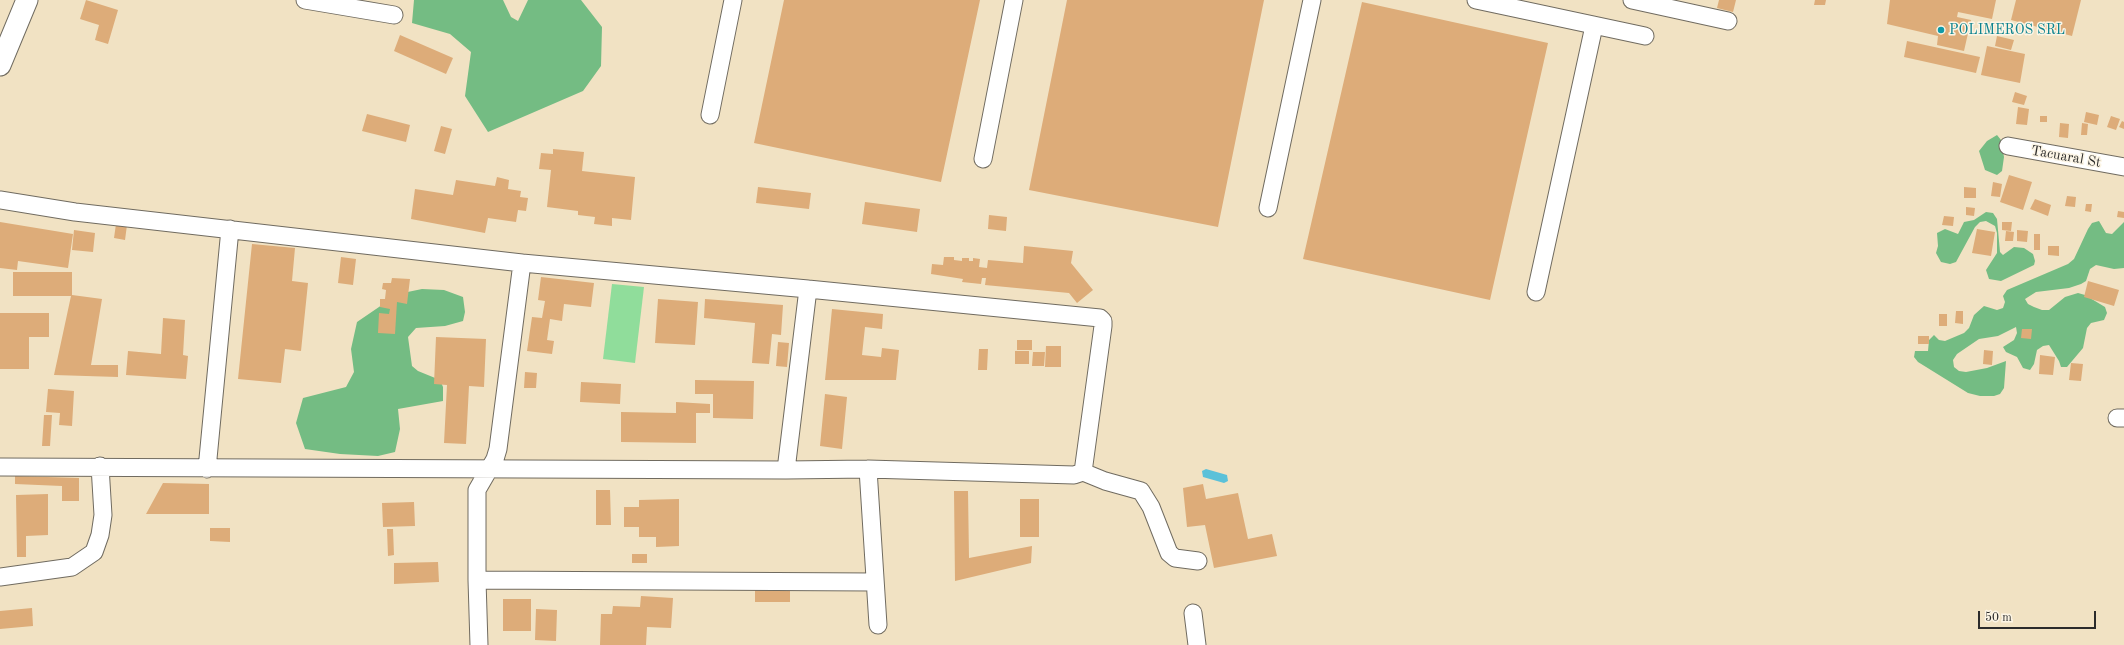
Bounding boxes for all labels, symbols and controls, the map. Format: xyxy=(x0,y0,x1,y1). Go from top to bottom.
place label: POLIMEROS SRL xyxy=(1949,22,2065,38)
marker: POLIMEROS SRL xyxy=(1936,25,1946,35)
street label: Tacuaral St xyxy=(2030,143,2102,171)
scale bar xyxy=(1980,603,2098,629)
text: 50 m xyxy=(1985,612,2012,624)

